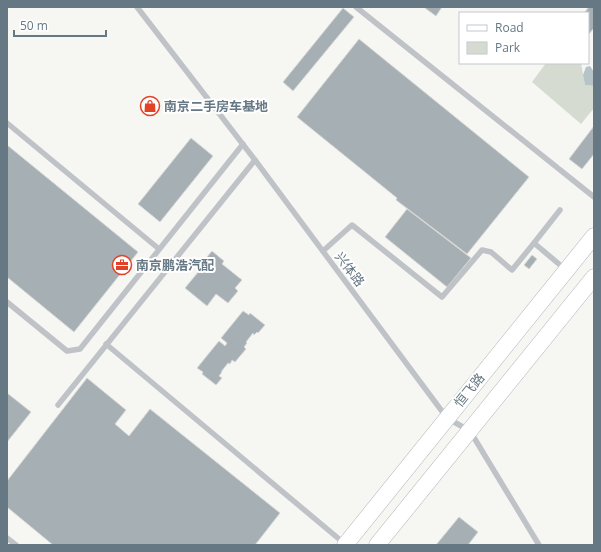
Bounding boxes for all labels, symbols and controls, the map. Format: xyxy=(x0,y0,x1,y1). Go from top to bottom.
scale bar xyxy=(14,12,106,38)
legend xyxy=(459,12,589,64)
text: 50 m xyxy=(20,17,48,34)
text: Road xyxy=(495,19,524,36)
text: Park xyxy=(495,39,521,56)
shop icon: 南京二手房车基地 xyxy=(139,95,161,117)
place label: 南京二手房车基地 xyxy=(164,97,268,115)
street label: 兴体路 xyxy=(331,248,369,290)
office icon: 南京鹏浩汽配 xyxy=(111,254,133,276)
place label: 南京鹏浩汽配 xyxy=(136,256,214,274)
street label: 恒飞路 xyxy=(450,369,488,411)

